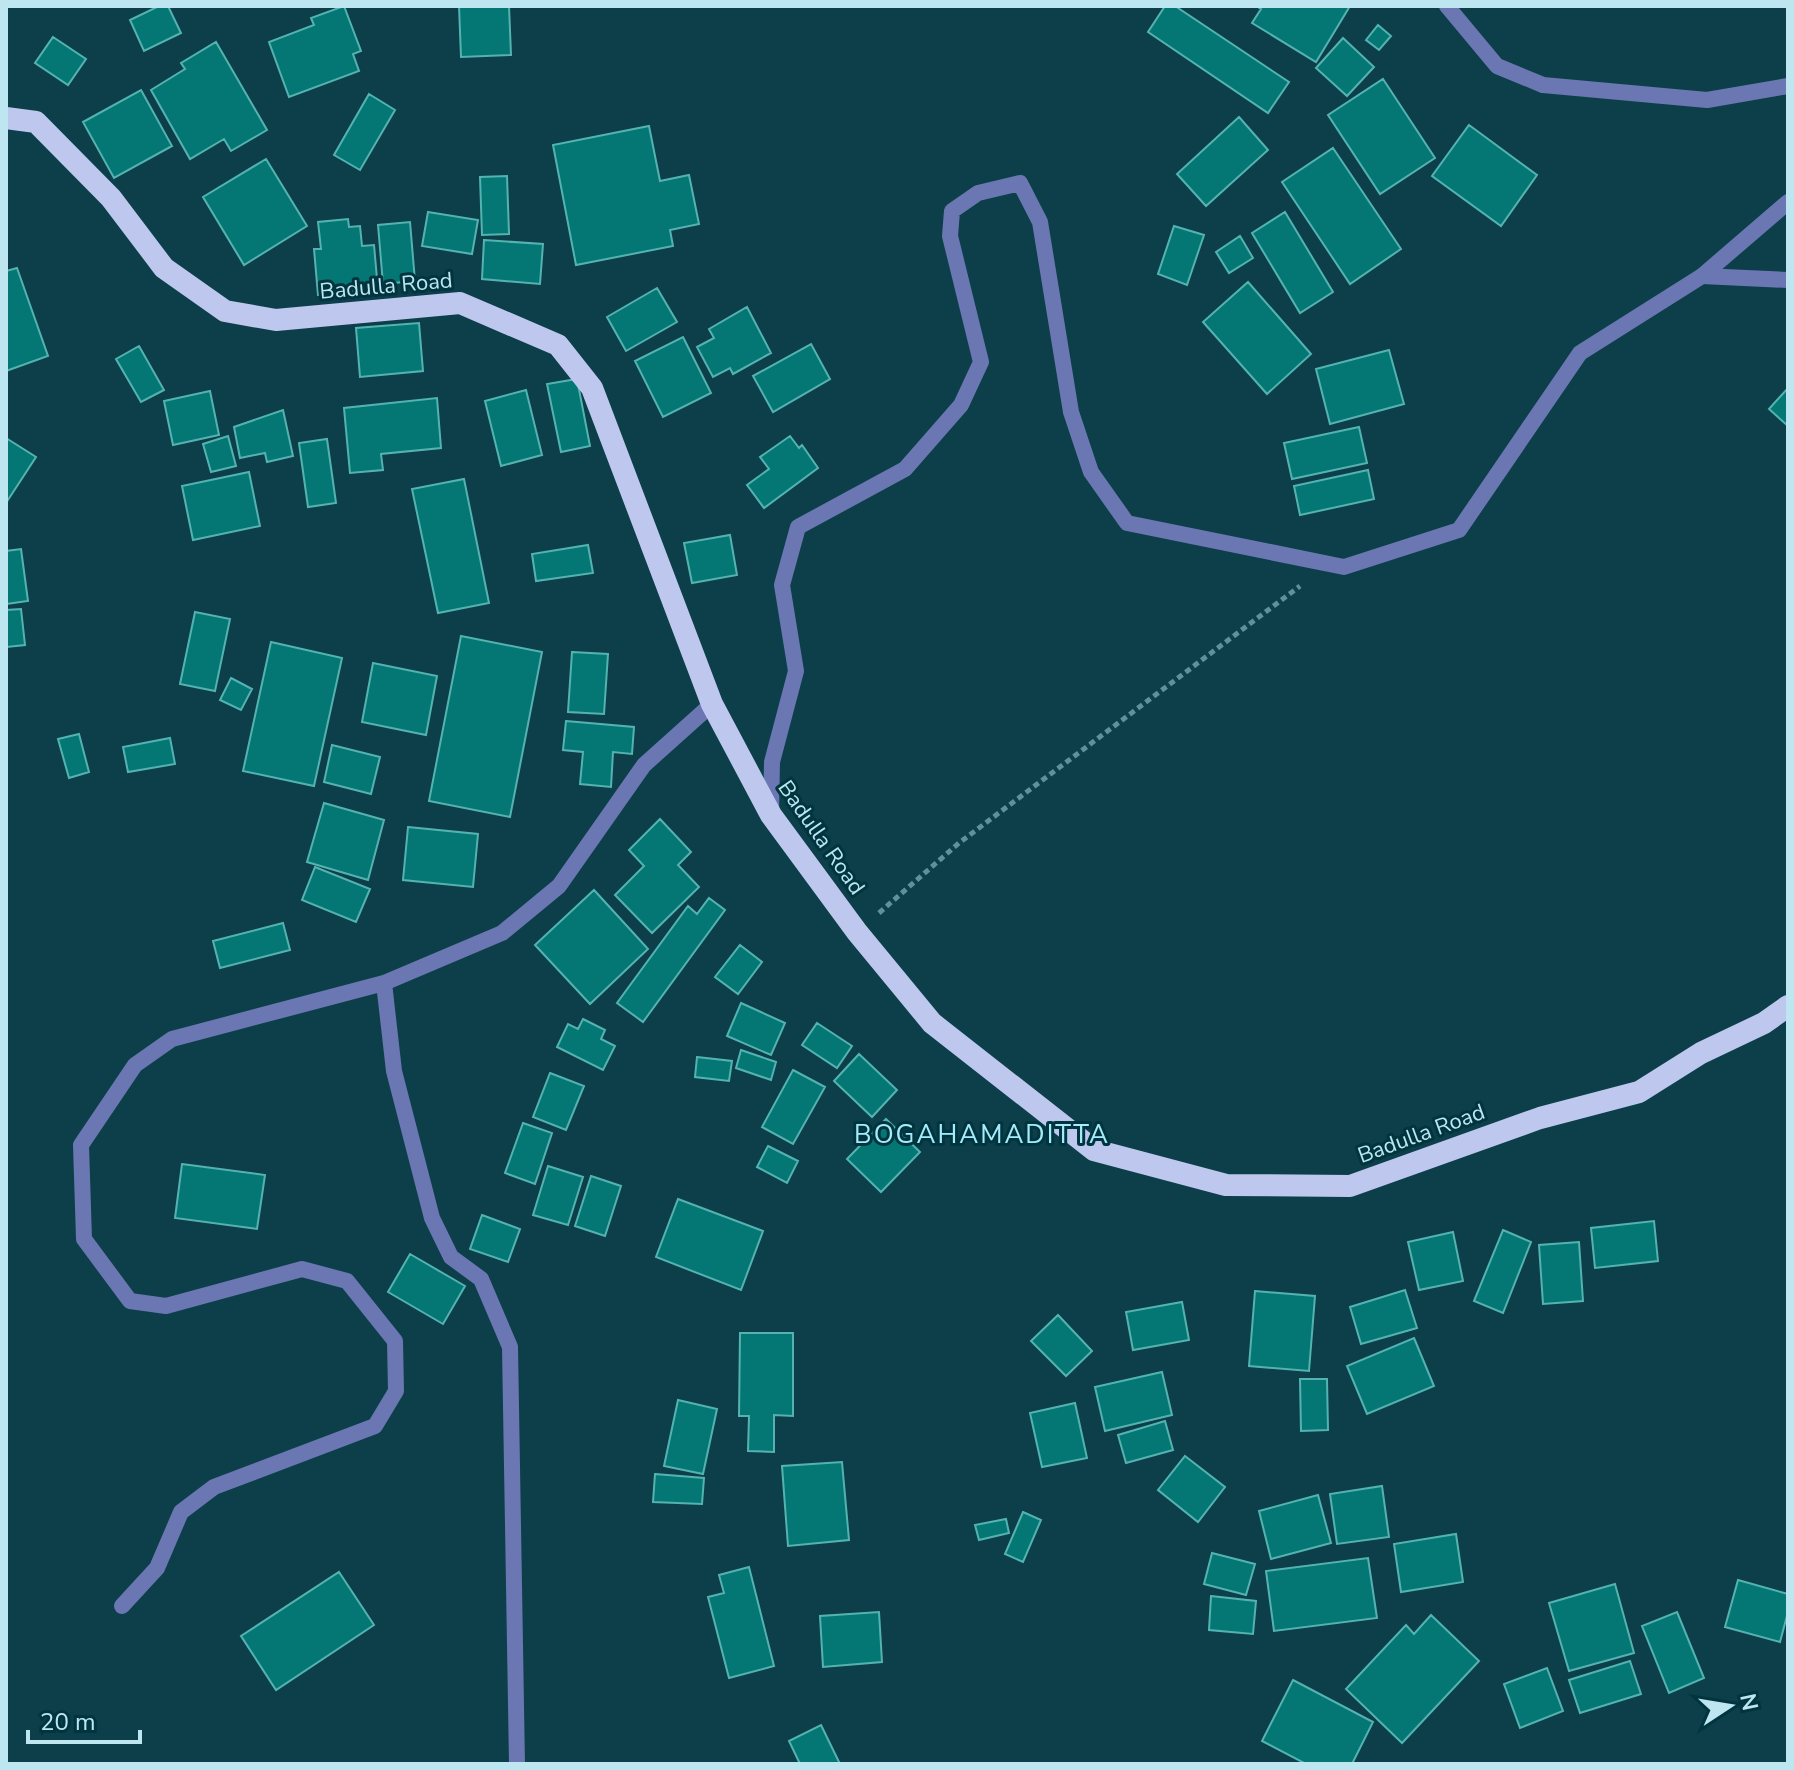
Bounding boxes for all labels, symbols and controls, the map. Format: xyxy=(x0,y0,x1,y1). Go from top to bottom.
street label: Badulla Road xyxy=(318,265,454,307)
street label: Badulla Road xyxy=(771,774,872,901)
street label: Badulla Road xyxy=(1354,1097,1489,1171)
district label: BOGAHAMADITTA xyxy=(854,1117,1110,1152)
north arrow xyxy=(1690,1666,1770,1746)
text: N xyxy=(1732,1691,1765,1713)
scale bar xyxy=(28,1694,140,1744)
text: 20 m xyxy=(40,1706,96,1738)

